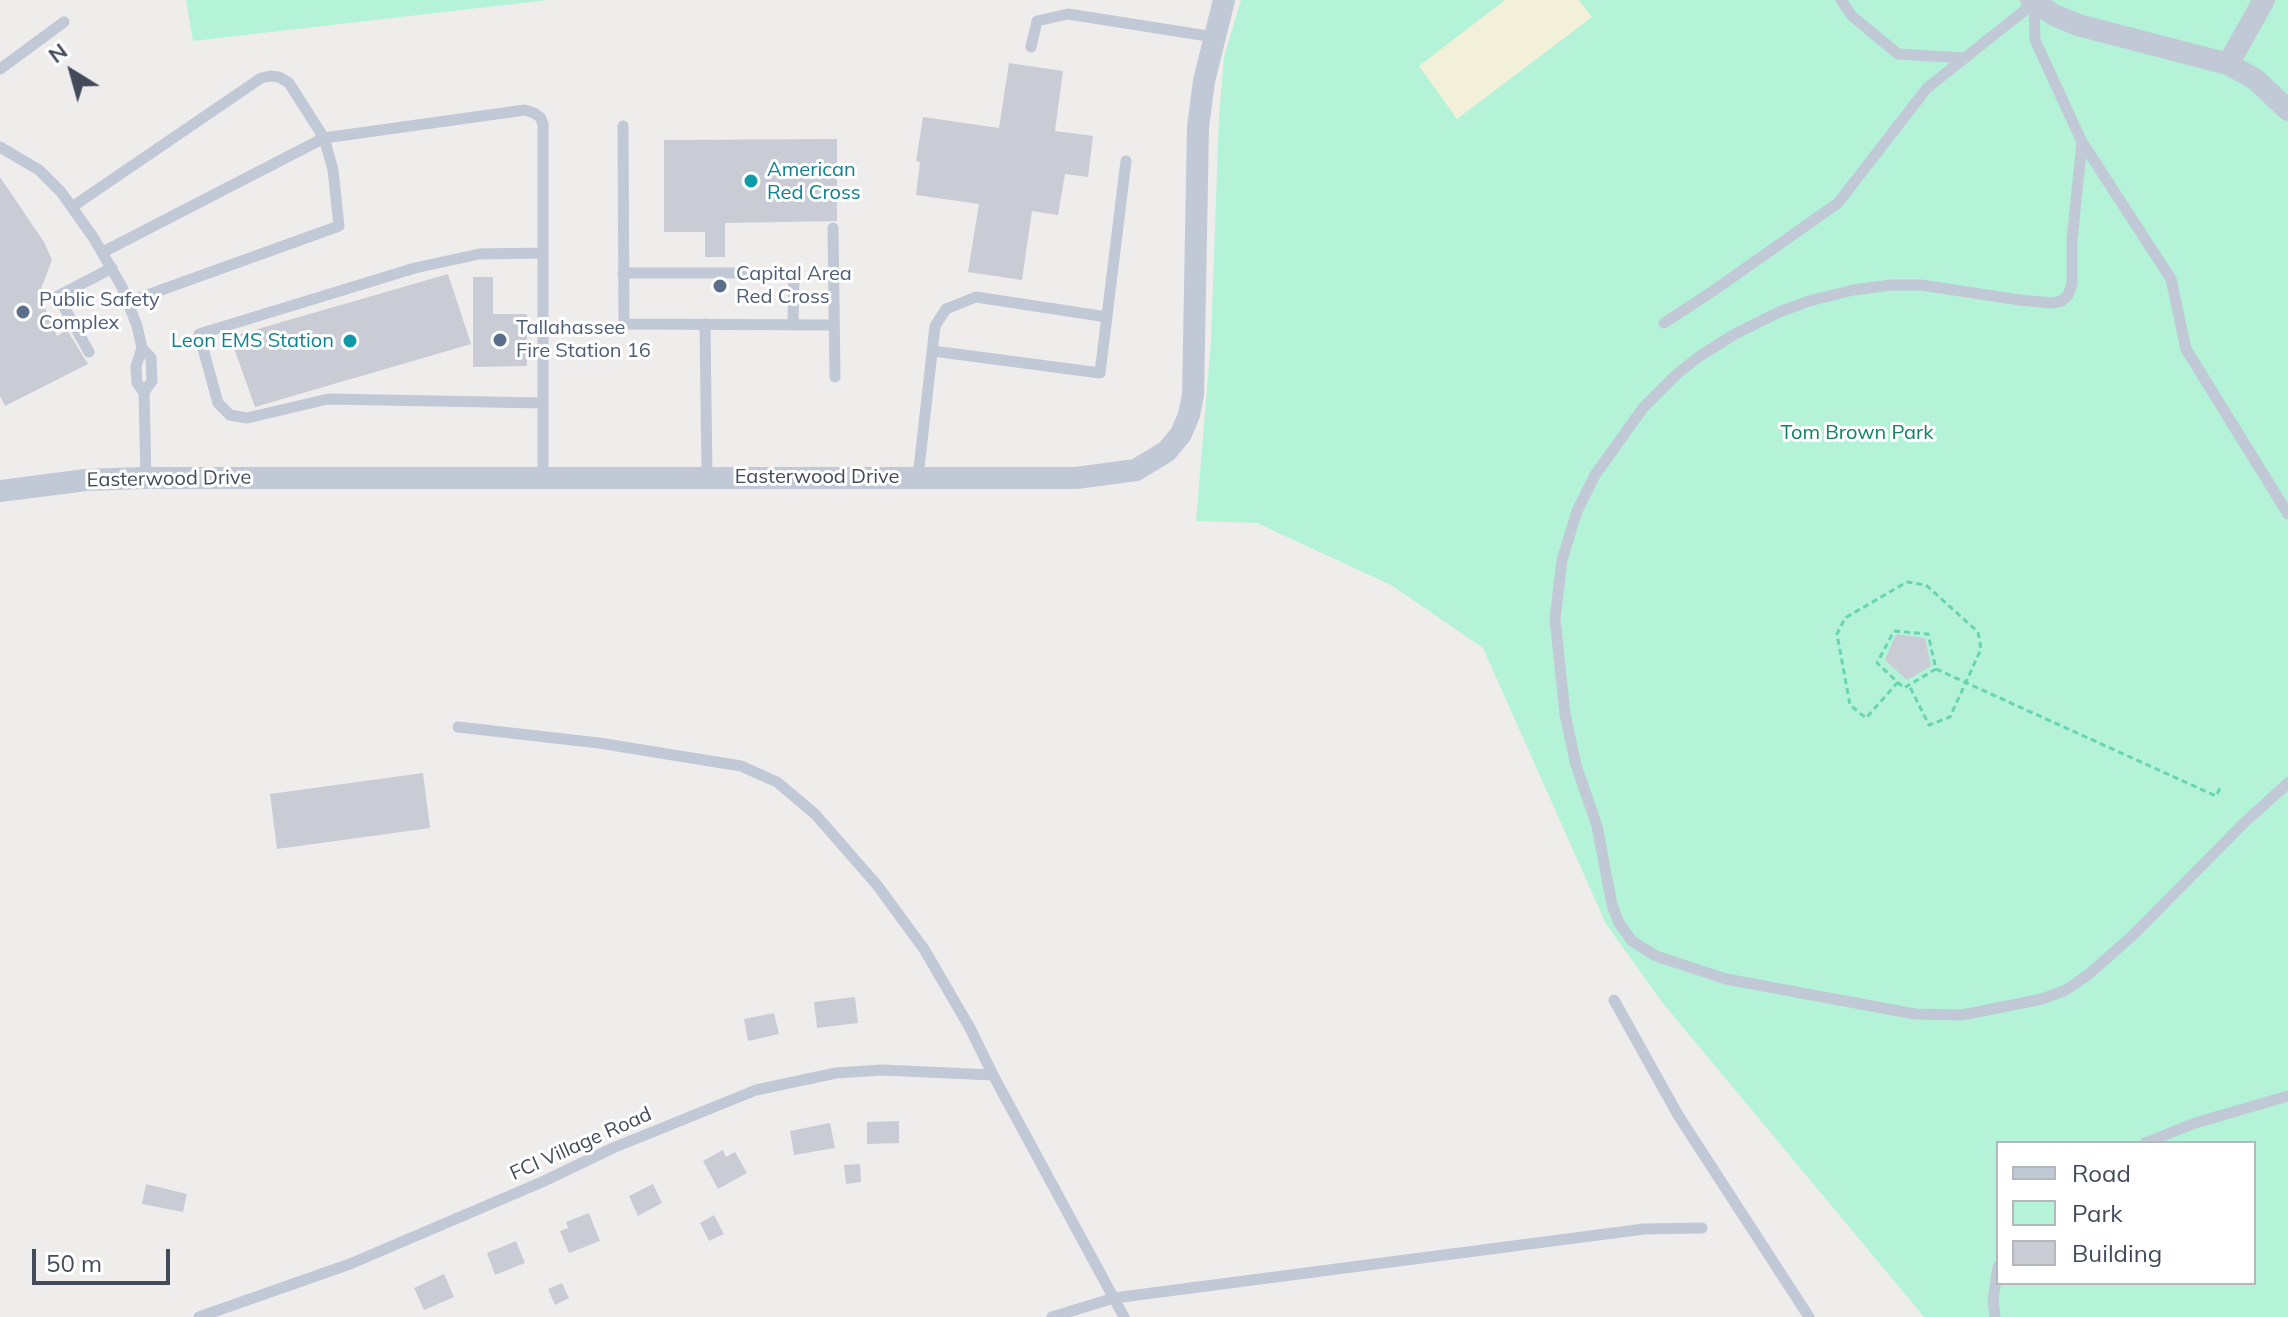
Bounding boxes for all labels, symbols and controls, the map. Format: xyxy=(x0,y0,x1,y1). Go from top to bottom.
north arrow xyxy=(32,32,112,112)
text: N xyxy=(42,37,73,69)
place label: American Red Cross xyxy=(767,158,861,205)
marker: American Red Cross xyxy=(742,172,760,190)
place label: Capital Area Red Cross xyxy=(736,262,852,309)
marker: Capital Area Red Cross xyxy=(711,277,729,295)
place label: Public Safety Complex xyxy=(39,288,160,335)
marker: Public Safety Complex xyxy=(14,303,32,321)
place label: Tallahassee Fire Station 16 xyxy=(516,316,651,363)
place label: Leon EMS Station xyxy=(171,329,334,353)
marker: Tallahassee Fire Station 16 xyxy=(491,331,509,349)
marker: Leon EMS Station xyxy=(341,332,359,350)
park label: Tom Brown Park xyxy=(1780,421,1934,445)
street label: Easterwood Drive xyxy=(735,465,899,489)
street label: Easterwood Drive xyxy=(86,466,252,492)
street label: FCI Village Road xyxy=(506,1102,656,1186)
legend xyxy=(1996,1141,2256,1285)
text: Road xyxy=(2072,1158,2131,1188)
text: Park xyxy=(2072,1198,2123,1228)
scale bar xyxy=(36,1233,174,1283)
text: Building xyxy=(2072,1238,2162,1268)
text: 50 m xyxy=(46,1248,102,1278)

